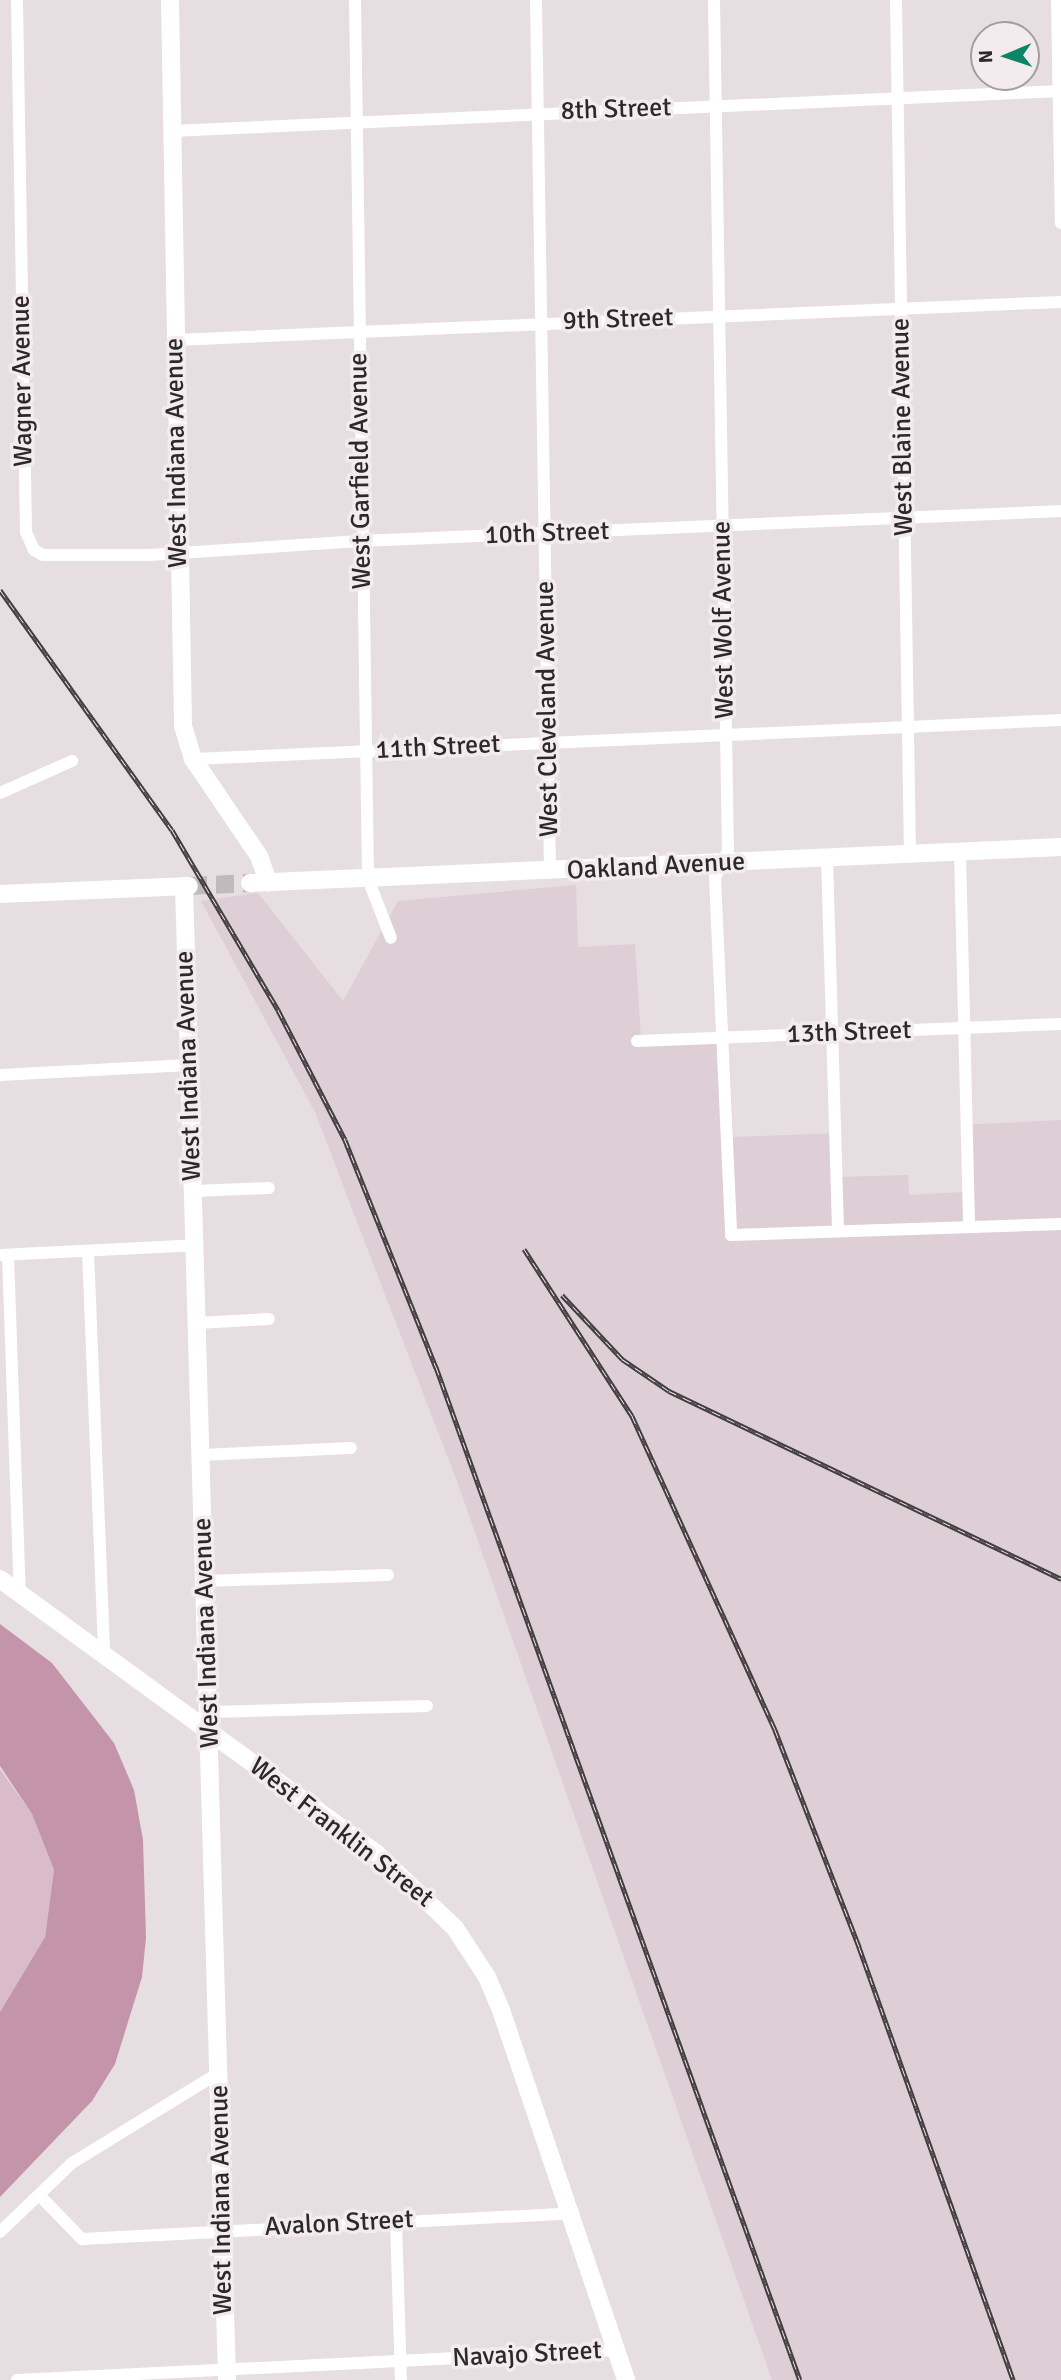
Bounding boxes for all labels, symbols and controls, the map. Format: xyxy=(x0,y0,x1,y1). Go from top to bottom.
north arrow xyxy=(970,21,1040,91)
text: N xyxy=(974,50,998,64)
street label: 8th Street xyxy=(560,92,672,128)
street label: Wagner Avenue xyxy=(6,295,40,467)
street label: 9th Street xyxy=(562,302,674,338)
street label: West Blaine Avenue xyxy=(885,318,921,536)
street label: West Indiana Avenue xyxy=(159,338,195,568)
street label: West Garfield Avenue xyxy=(343,352,379,590)
street label: 10th Street xyxy=(484,516,610,552)
street label: West Wolf Avenue xyxy=(707,521,741,719)
street label: West Cleveland Avenue xyxy=(530,581,566,837)
street label: 11th Street xyxy=(375,729,501,767)
street label: Oakland Avenue xyxy=(566,847,746,887)
street label: West Indiana Avenue xyxy=(169,950,209,1182)
street label: 13th Street xyxy=(786,1015,912,1051)
street label: West Indiana Avenue xyxy=(187,1517,227,1749)
street label: West Franklin Street xyxy=(243,1751,439,1915)
street label: West Indiana Avenue xyxy=(204,2085,240,2315)
street label: Avalon Street xyxy=(264,2205,414,2243)
street label: Navajo Street xyxy=(451,2336,603,2374)

